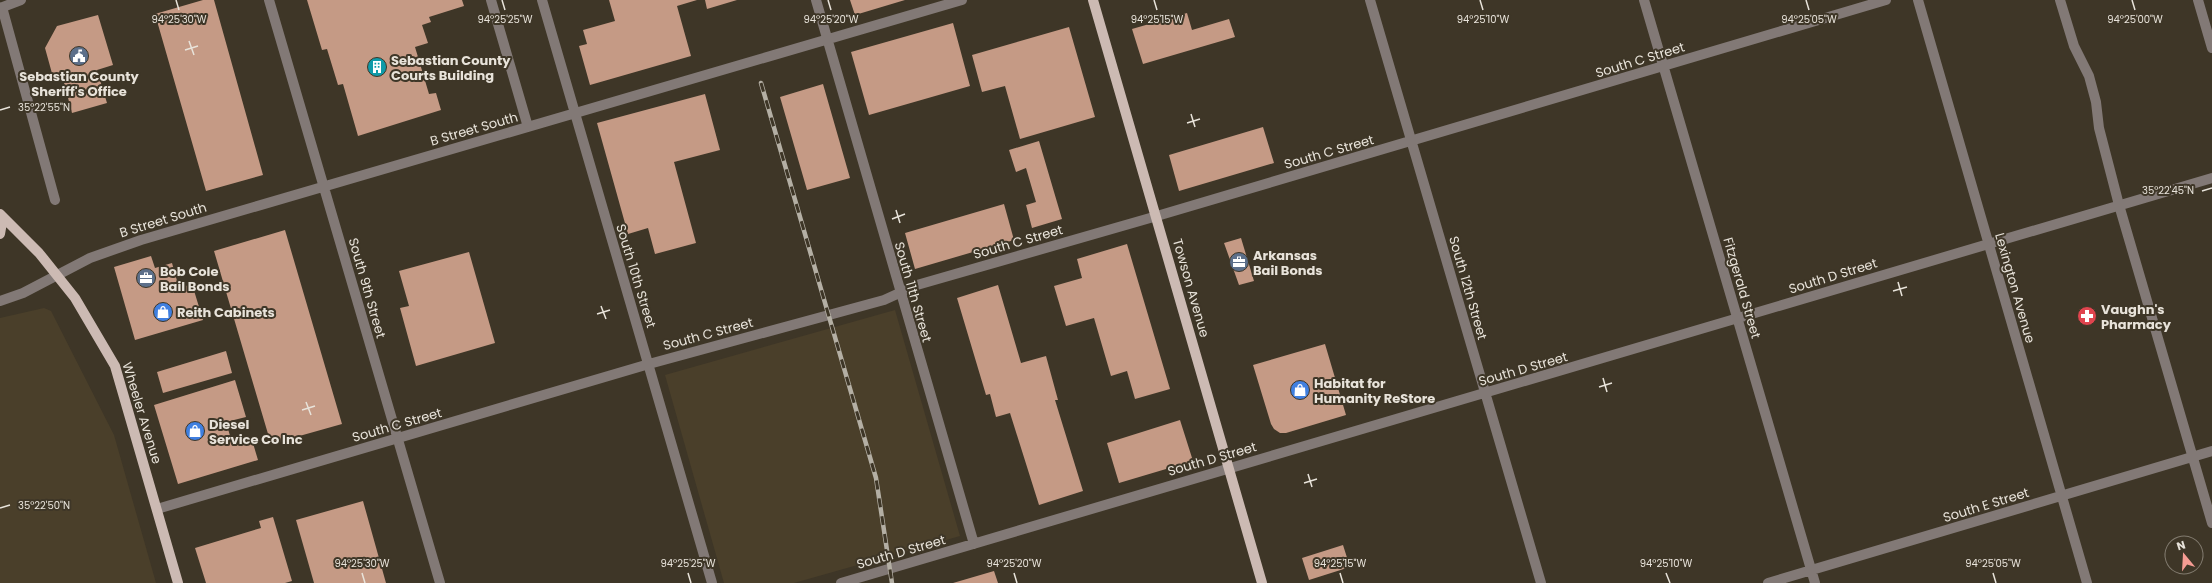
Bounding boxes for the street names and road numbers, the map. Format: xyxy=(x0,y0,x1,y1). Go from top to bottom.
street label: South C Street xyxy=(1593,37,1687,83)
street label: B Street South xyxy=(428,107,520,151)
street label: South C Street xyxy=(1282,130,1376,174)
street label: B Street South xyxy=(117,198,209,242)
street label: South C Street xyxy=(971,220,1065,264)
street label: South 10th Street xyxy=(611,222,661,331)
street label: Lexington Avenue xyxy=(1990,231,2040,345)
street label: South 12th Street xyxy=(1444,234,1492,342)
street label: Fitzgerald Street xyxy=(1718,235,1766,341)
street label: South 9th Street xyxy=(344,236,390,341)
street label: Towson Avenue xyxy=(1168,236,1214,340)
street label: South 11th Street xyxy=(890,240,936,345)
street label: South D Street xyxy=(1786,253,1880,298)
street label: South C Street xyxy=(661,313,755,355)
street label: South D Street xyxy=(1476,347,1570,391)
street label: Wheeler Avenue xyxy=(117,360,167,466)
street label: South C Street xyxy=(350,403,444,447)
street label: South D Street xyxy=(1165,437,1259,481)
street label: South E Street xyxy=(1941,483,2032,527)
street label: South D Street xyxy=(854,530,948,574)

